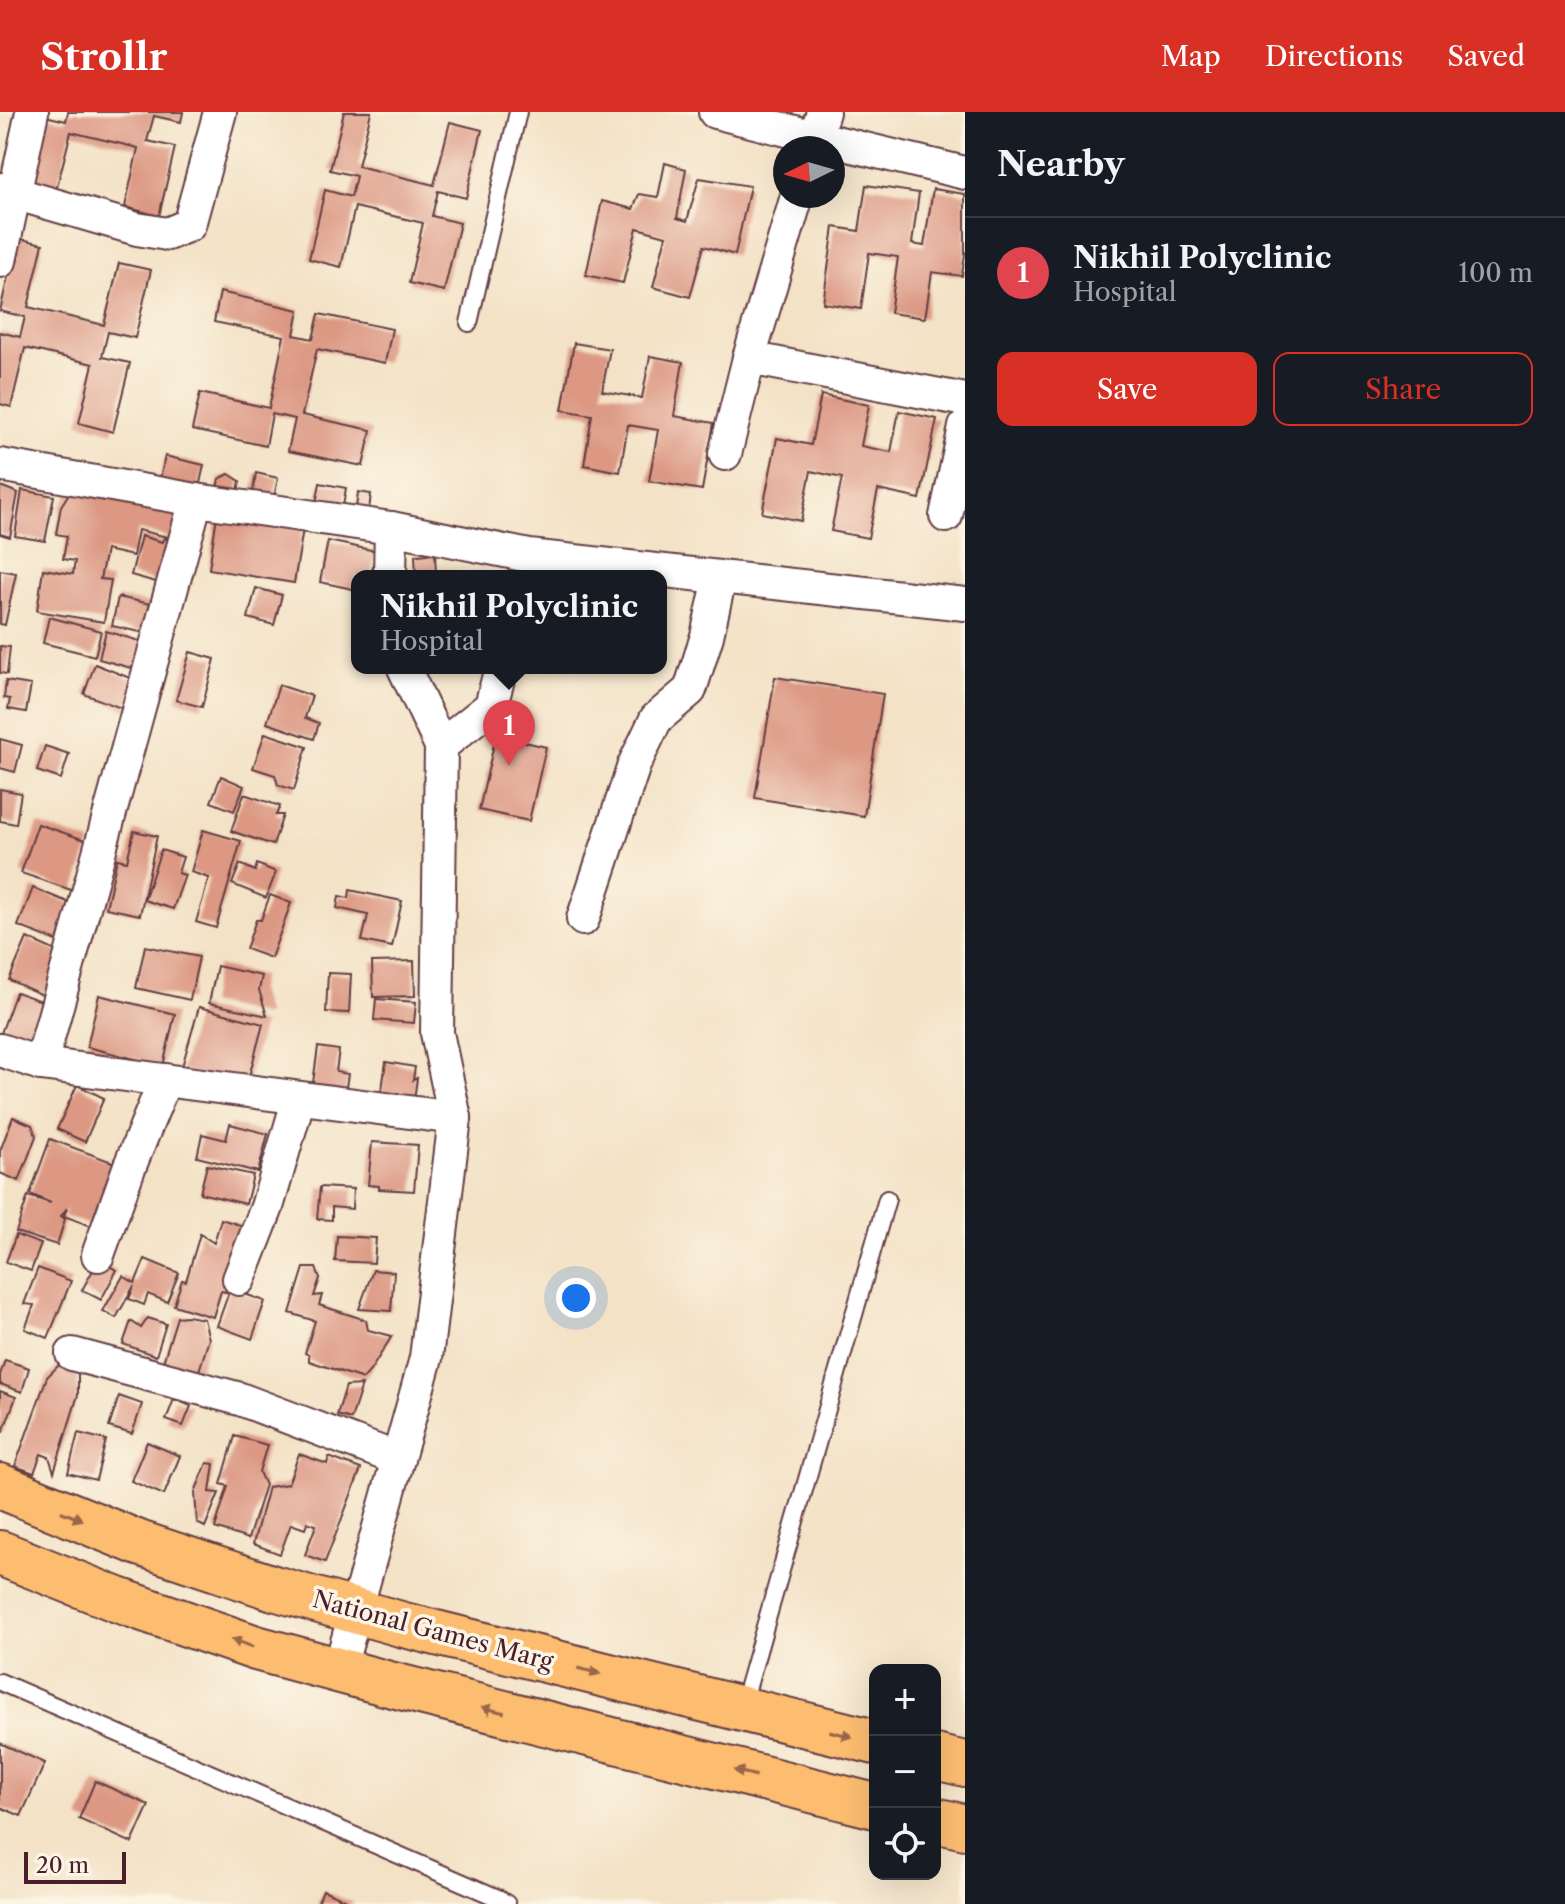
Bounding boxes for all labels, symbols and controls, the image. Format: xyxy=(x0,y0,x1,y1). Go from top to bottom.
text: Strollr xyxy=(40,33,167,80)
text: Map xyxy=(1161,39,1221,73)
text: Directions xyxy=(1265,39,1403,73)
text: Saved xyxy=(1447,39,1525,73)
north arrow xyxy=(773,136,845,208)
text: Nearby xyxy=(997,143,1125,185)
text: Nikhil Polyclinic xyxy=(1073,239,1331,276)
text: 1 xyxy=(1017,257,1029,289)
text: 100 m xyxy=(1458,257,1533,289)
text: Hospital xyxy=(1073,276,1177,308)
button: Save xyxy=(997,352,1257,426)
button: Share xyxy=(1273,352,1533,426)
popup xyxy=(351,570,667,674)
text: Nikhil Polyclinic xyxy=(380,588,638,625)
text: Hospital xyxy=(380,625,483,657)
pin: 1 xyxy=(483,700,535,766)
your location xyxy=(556,1278,596,1318)
one-way arrow xyxy=(60,1509,84,1522)
street label: National Games Marg xyxy=(310,1584,557,1676)
one-way arrow xyxy=(230,1636,254,1648)
map controls xyxy=(869,1664,941,1880)
button: + xyxy=(869,1664,941,1736)
one-way arrow xyxy=(576,1665,601,1677)
one-way arrow xyxy=(480,1704,505,1716)
one-way arrow xyxy=(829,1728,854,1740)
button: − xyxy=(869,1736,941,1808)
one-way arrow xyxy=(732,1767,757,1779)
button: locate xyxy=(869,1808,941,1880)
scale bar xyxy=(24,1848,126,1884)
text: 20 m xyxy=(36,1852,89,1879)

